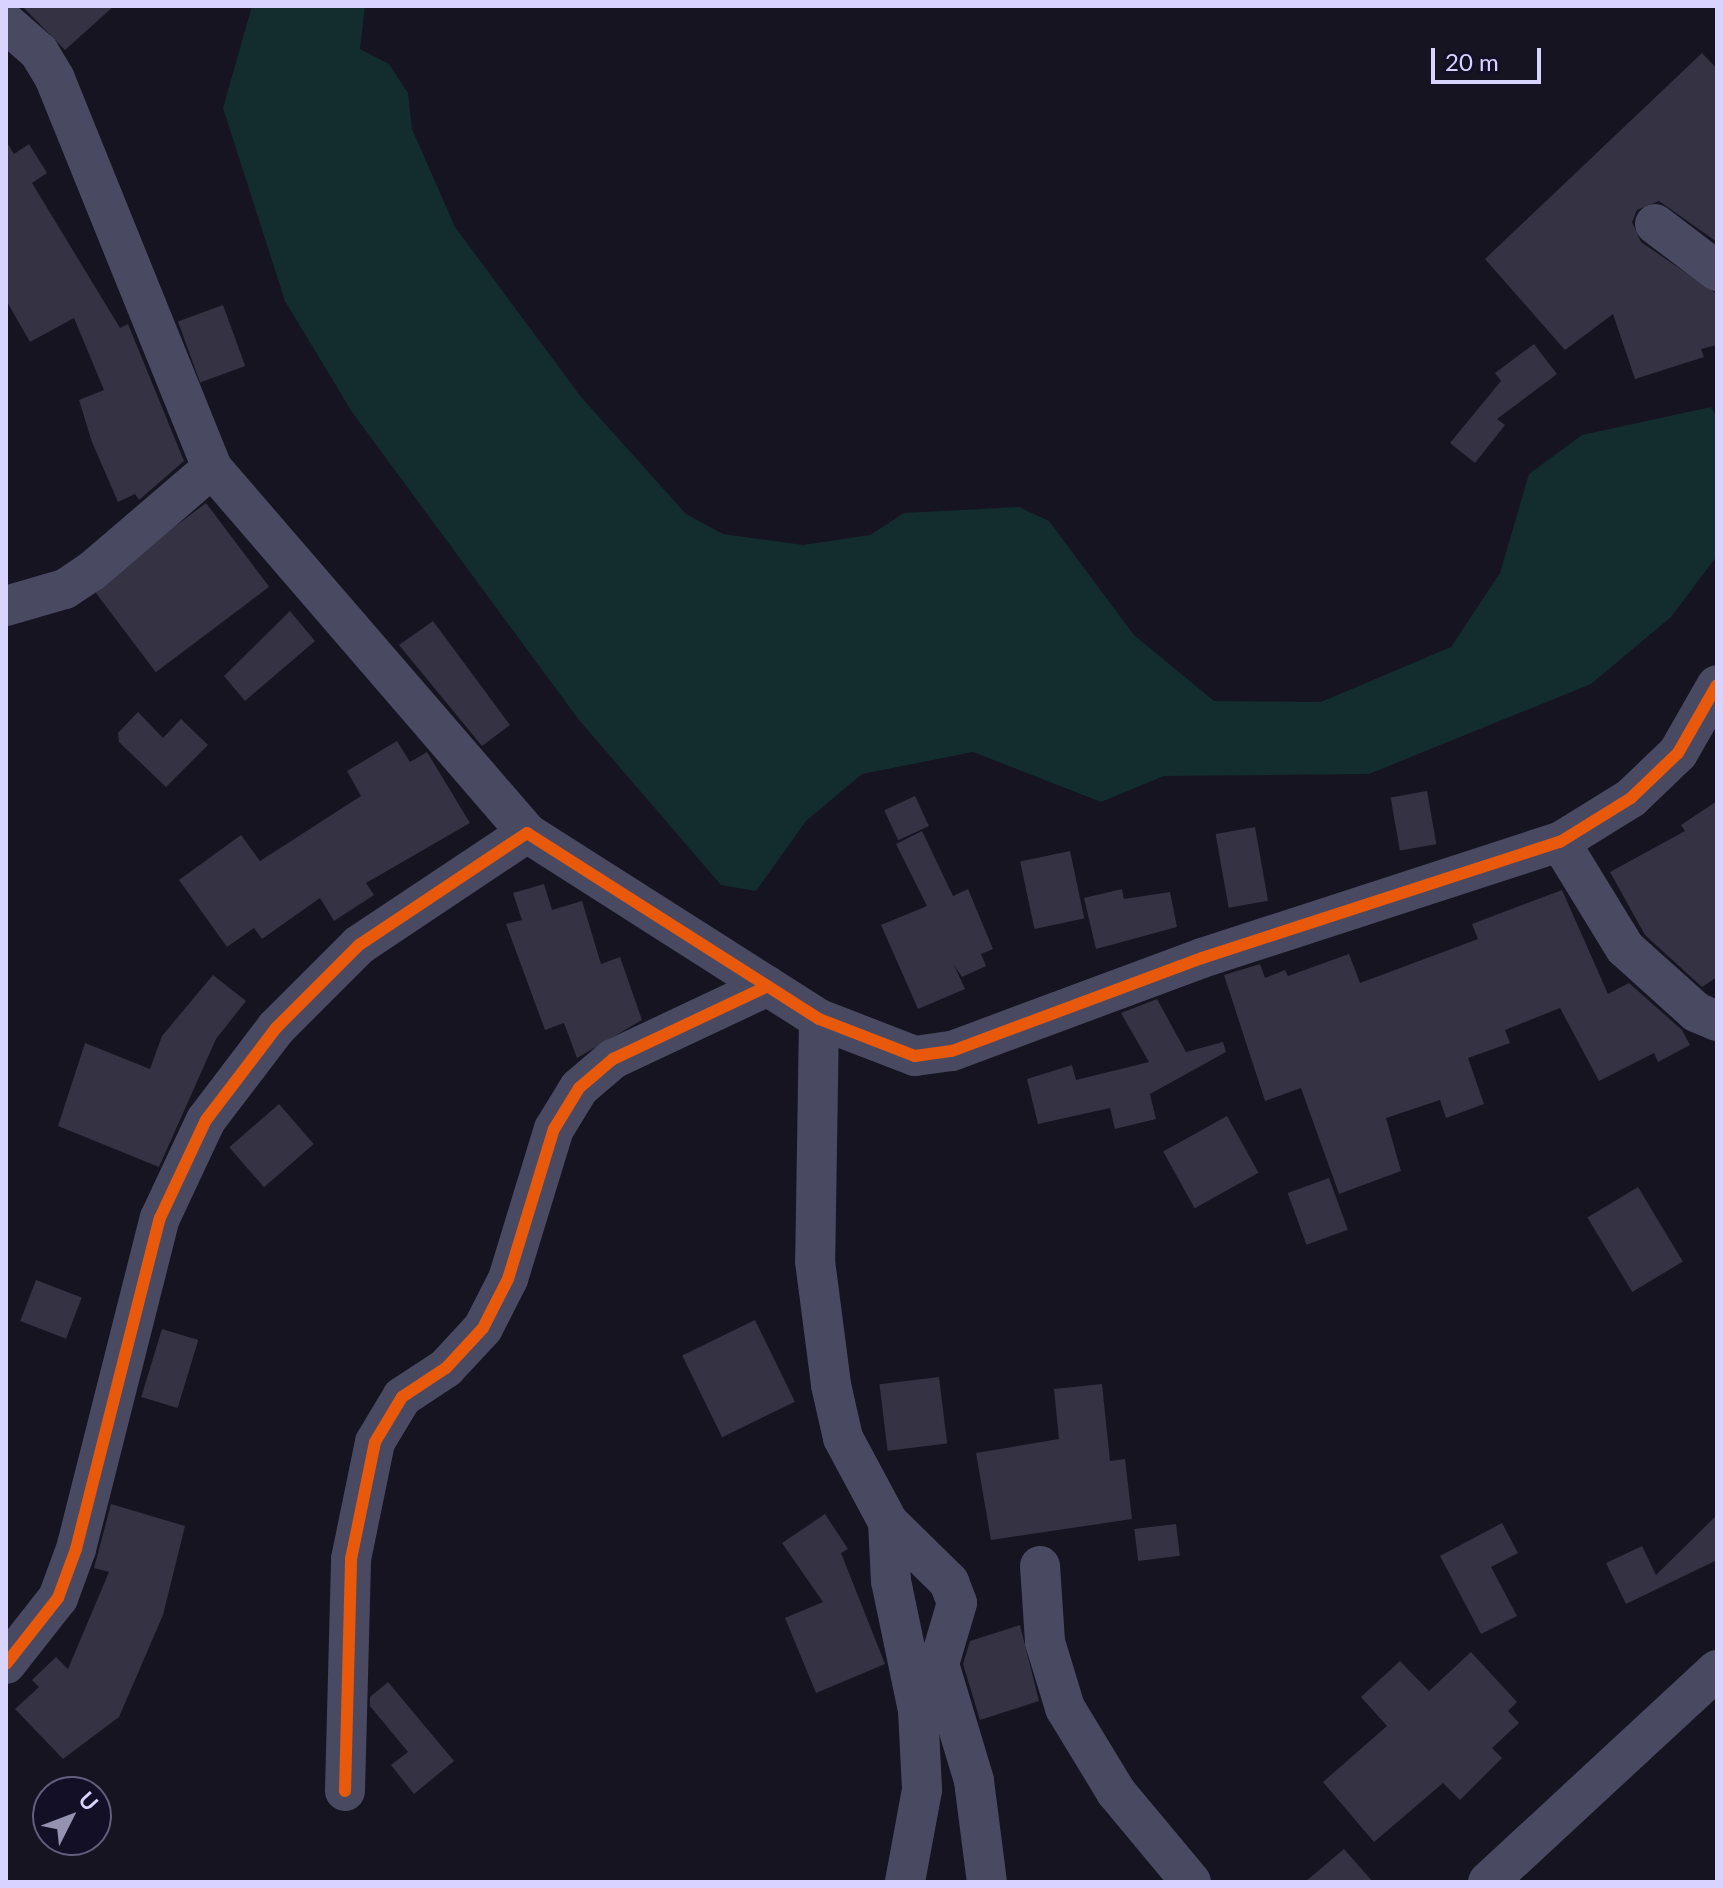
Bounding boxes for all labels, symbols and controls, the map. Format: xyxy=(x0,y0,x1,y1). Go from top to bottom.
scale bar xyxy=(1435,32,1545,82)
text: 20 m xyxy=(1445,47,1499,76)
north arrow xyxy=(32,1776,112,1856)
text: U xyxy=(73,1786,104,1816)

